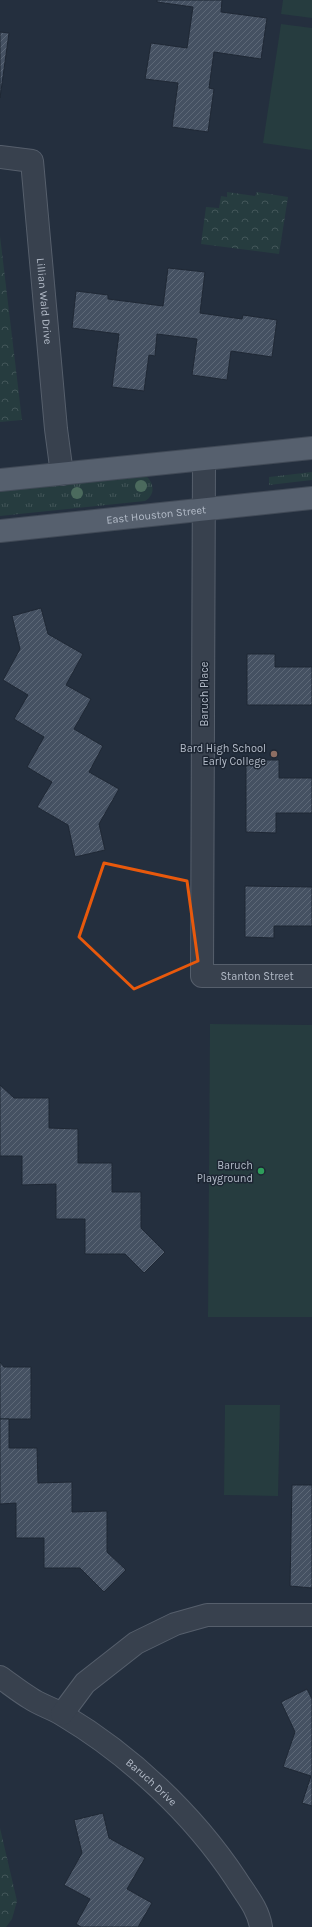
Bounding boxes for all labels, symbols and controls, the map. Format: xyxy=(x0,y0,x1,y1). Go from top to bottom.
street label: Lillian Wald Drive xyxy=(34,257,54,345)
street label: East Houston Street xyxy=(106,503,207,527)
street label: Baruch Place xyxy=(198,661,211,727)
place label: Bard High School Early College xyxy=(180,742,266,768)
marker: Bard High School Early College xyxy=(269,749,279,759)
street label: Stanton Street xyxy=(220,970,294,983)
place label: Baruch Playground xyxy=(197,1159,253,1185)
marker: Baruch Playground xyxy=(256,1166,266,1176)
street label: Baruch Drive xyxy=(123,1756,180,1809)

